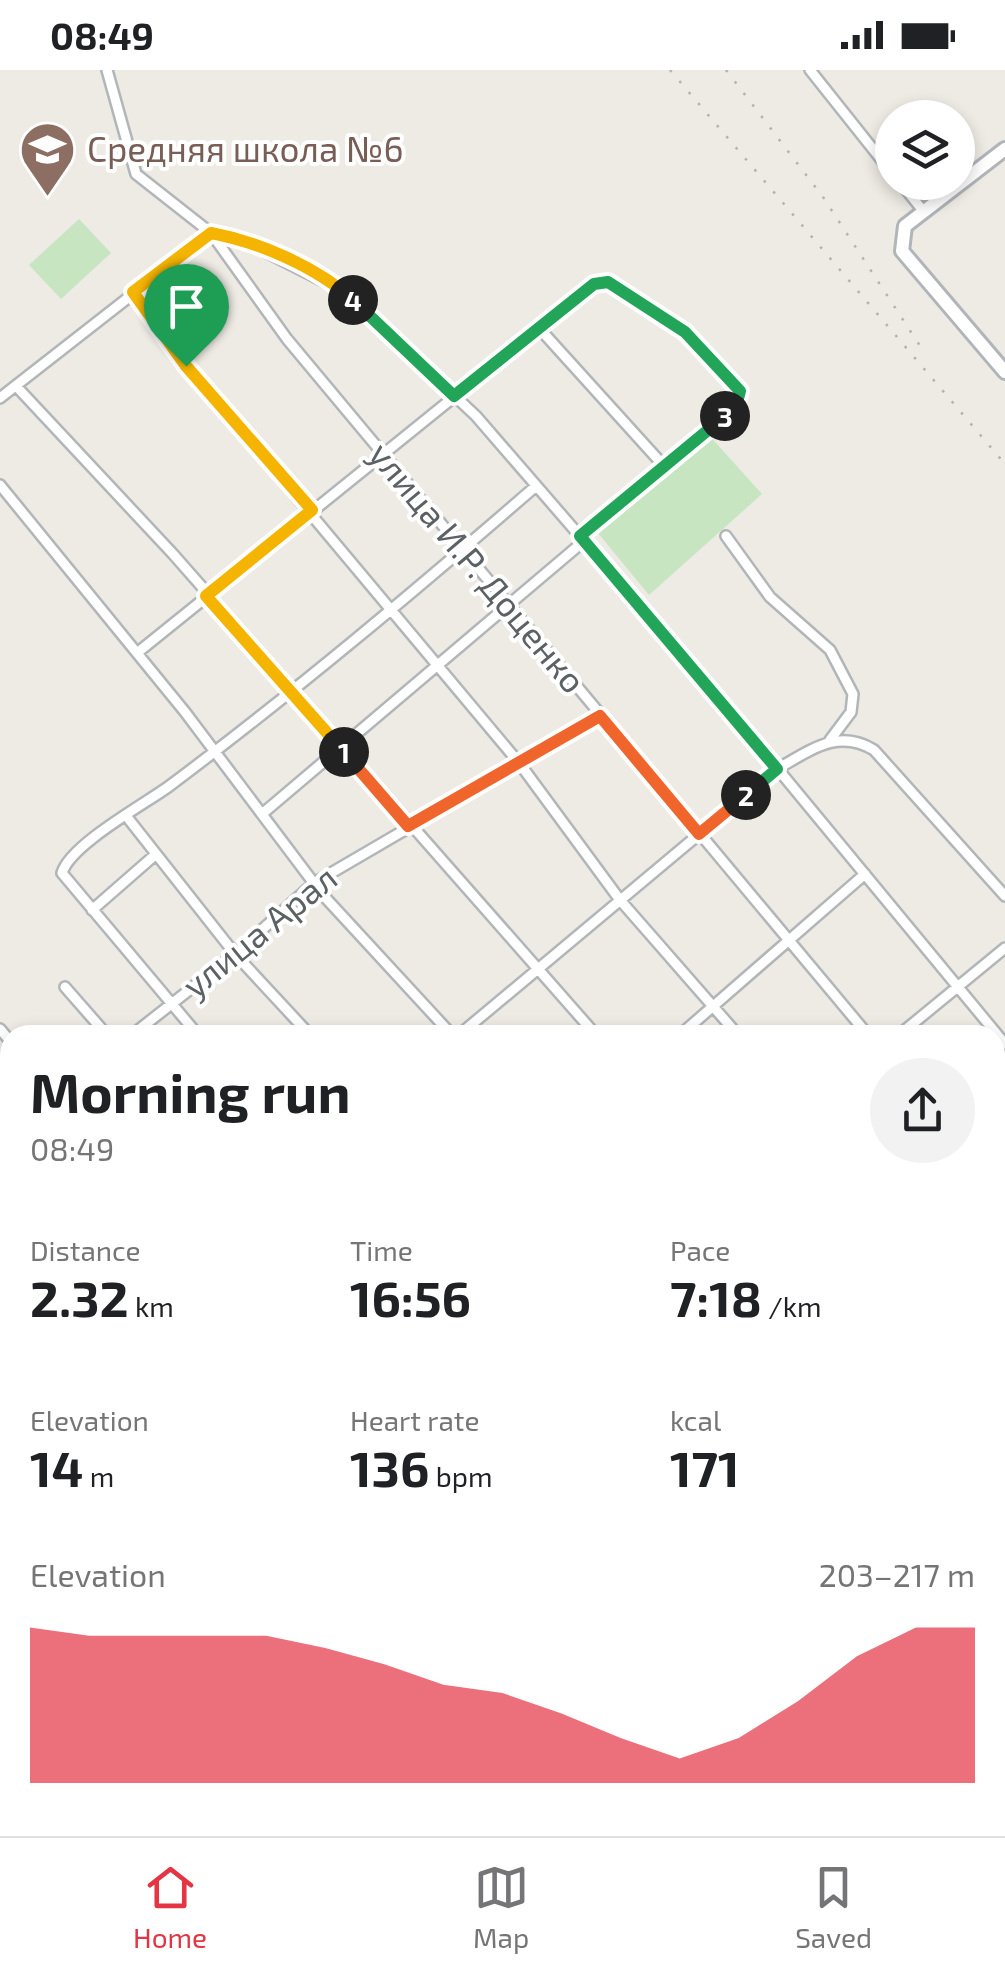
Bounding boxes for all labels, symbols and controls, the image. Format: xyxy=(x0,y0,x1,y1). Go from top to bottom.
text: 08:49 xyxy=(50,12,154,58)
map controls xyxy=(875,100,975,200)
button: layers xyxy=(875,100,975,200)
school or university icon: Средняя школа №6 xyxy=(18,120,78,199)
place label: Средняя школа №6 xyxy=(87,127,403,169)
pin xyxy=(144,264,229,367)
pin: 4 xyxy=(328,275,378,325)
icon: arrive xyxy=(159,279,214,334)
text: 4 xyxy=(344,283,362,317)
pin: 3 xyxy=(700,391,750,441)
text: 3 xyxy=(717,399,733,433)
street label: улица И.Р. Доценко xyxy=(361,433,596,701)
pin: 1 xyxy=(319,727,369,777)
text: 1 xyxy=(338,735,350,769)
pin: 2 xyxy=(721,770,771,820)
text: 2 xyxy=(738,778,754,812)
street label: улица Арал xyxy=(173,855,345,1006)
text: Morning run xyxy=(30,1058,351,1124)
button: share xyxy=(870,1058,975,1163)
text: 08:49 xyxy=(30,1129,114,1167)
text: Distance xyxy=(30,1233,141,1267)
text: Time xyxy=(350,1233,413,1267)
text: Pace xyxy=(670,1233,730,1267)
text: 2.32 xyxy=(30,1267,129,1327)
text: 16:56 xyxy=(350,1267,471,1327)
text: 7:18 xyxy=(670,1267,762,1327)
text: km xyxy=(129,1289,174,1323)
text: /km xyxy=(762,1289,822,1323)
text: Elevation xyxy=(30,1403,149,1437)
text: Heart rate xyxy=(350,1403,480,1437)
text: kcal xyxy=(670,1403,721,1437)
text: 14 xyxy=(30,1437,83,1497)
text: 136 xyxy=(350,1437,429,1497)
text: 171 xyxy=(670,1437,740,1497)
text: m xyxy=(83,1459,114,1493)
text: bpm xyxy=(429,1459,492,1493)
text: Elevation xyxy=(30,1555,166,1593)
text: 203–217 m xyxy=(819,1555,975,1593)
tab: Home xyxy=(133,1860,207,1954)
tab: Map xyxy=(473,1860,529,1954)
tab: Saved xyxy=(795,1860,872,1954)

